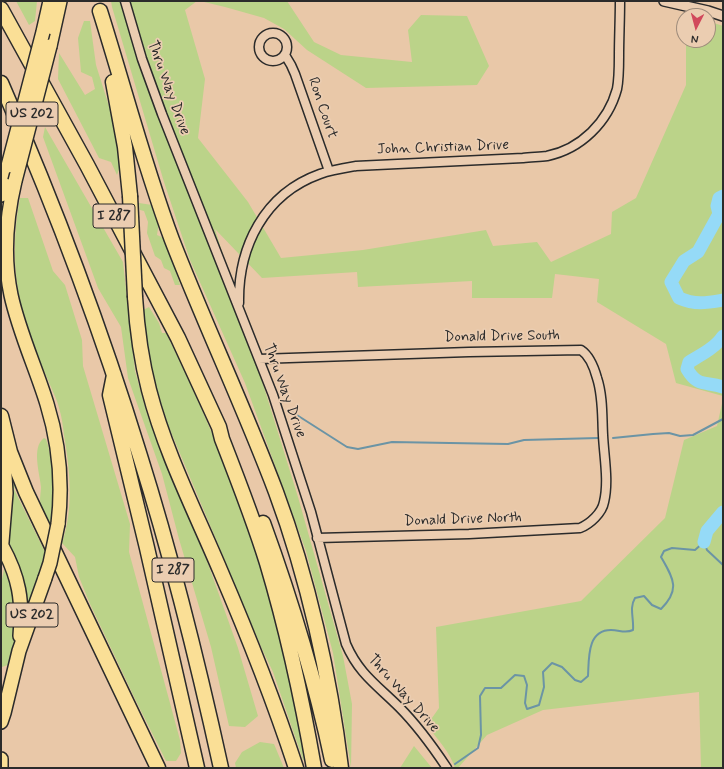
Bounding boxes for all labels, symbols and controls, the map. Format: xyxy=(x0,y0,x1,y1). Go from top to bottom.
north arrow xyxy=(676,8,716,48)
text: N xyxy=(690,32,699,46)
street label: Thru Way Drive xyxy=(143,38,193,138)
street label: Ron Court xyxy=(303,75,341,141)
road number: US 202 xyxy=(6,102,58,126)
street label: John Christian Drive xyxy=(377,137,509,159)
road number: I 287 xyxy=(93,204,135,228)
street label: Donald Drive South xyxy=(444,327,560,347)
street label: Thru Way Drive xyxy=(259,341,309,441)
street label: Donald Drive North xyxy=(404,509,522,531)
road number: I 287 xyxy=(152,558,194,582)
road number: US 202 xyxy=(6,603,58,627)
street label: Thru Way Drive xyxy=(363,651,443,737)

